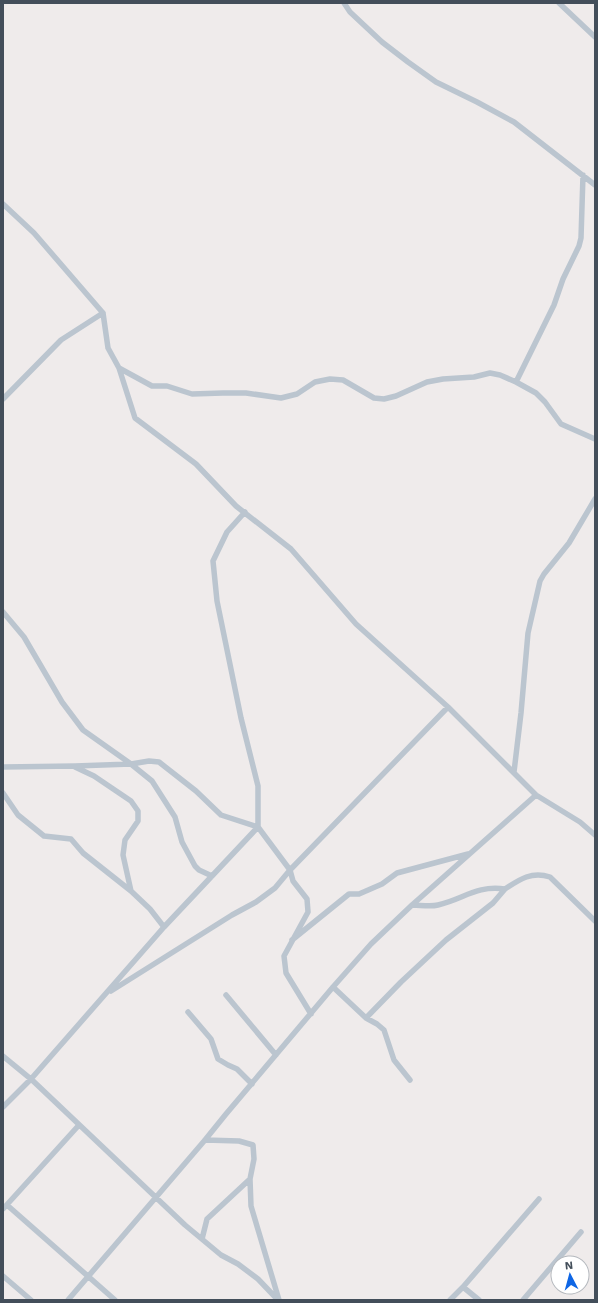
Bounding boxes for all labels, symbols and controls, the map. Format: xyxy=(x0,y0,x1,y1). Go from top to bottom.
north arrow xyxy=(550,1255,590,1295)
text: N xyxy=(564,1259,574,1272)

